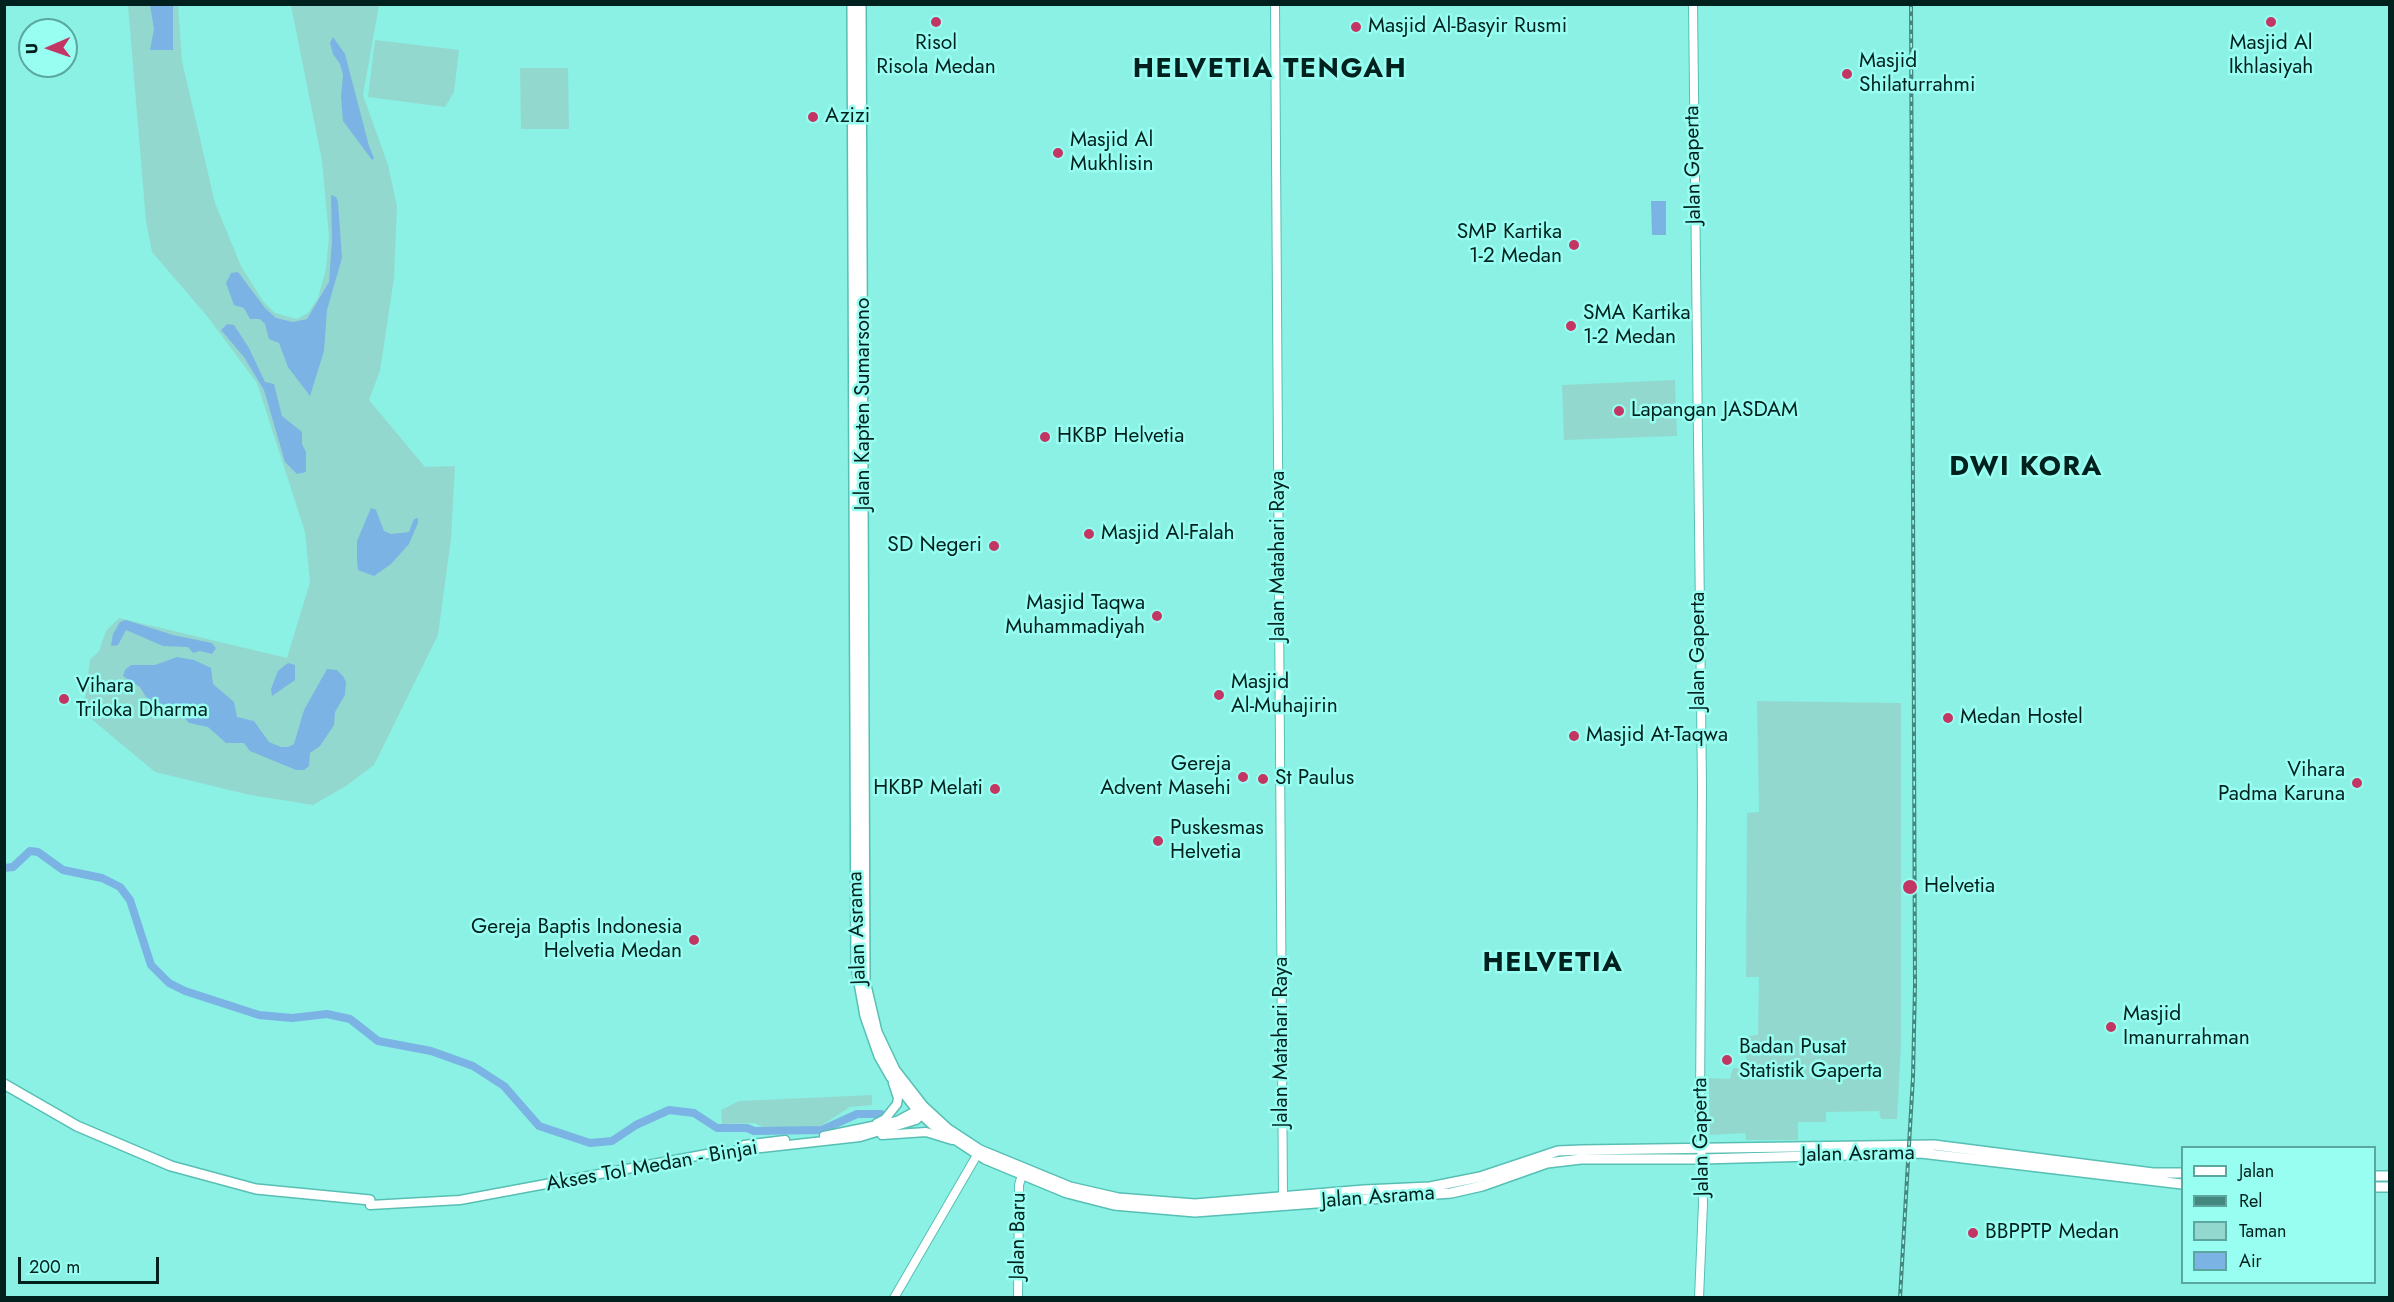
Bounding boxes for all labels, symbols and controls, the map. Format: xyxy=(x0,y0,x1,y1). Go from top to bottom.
place label: Masjid Al-Basyir Rusmi xyxy=(1368,14,1567,40)
marker: Risol Risola Medan xyxy=(929,15,943,29)
marker: Masjid Al Ikhlasiyah xyxy=(2264,15,2278,29)
north arrow xyxy=(18,18,78,78)
marker: Masjid Al-Basyir Rusmi xyxy=(1349,20,1363,34)
place label: Risol Risola Medan xyxy=(876,31,996,81)
place label: Masjid Al Ikhlasiyah xyxy=(2229,31,2313,81)
text: U xyxy=(20,43,43,55)
place label: Masjid Shilaturrahmi xyxy=(1859,49,1975,99)
district label: HELVETIA TENGAH xyxy=(1133,54,1407,86)
marker: Masjid Shilaturrahmi xyxy=(1840,67,1854,81)
place label: Azizi xyxy=(825,104,870,130)
street label: Jalan Gaperta xyxy=(1680,105,1708,225)
marker: Azizi xyxy=(806,110,820,124)
place label: Masjid Al Mukhlisin xyxy=(1070,128,1154,178)
marker: Masjid Al Mukhlisin xyxy=(1051,146,1065,160)
place label: SMP Kartika 1-2 Medan xyxy=(1457,220,1562,270)
marker: SMP Kartika 1-2 Medan xyxy=(1567,238,1581,252)
street label: Jalan Kapten Sumarsono xyxy=(851,297,877,511)
place label: SMA Kartika 1-2 Medan xyxy=(1583,301,1691,351)
marker: SMA Kartika 1-2 Medan xyxy=(1564,319,1578,333)
place label: Lapangan JASDAM xyxy=(1631,398,1798,424)
marker: Lapangan JASDAM xyxy=(1612,404,1626,418)
place label: HKBP Helvetia xyxy=(1057,424,1184,450)
marker: HKBP Helvetia xyxy=(1038,430,1052,444)
district label: DWI KORA xyxy=(1949,452,2103,484)
street label: Jalan Matahari Raya xyxy=(1266,471,1292,641)
place label: Masjid Al-Falah xyxy=(1101,521,1235,547)
marker: Masjid Al-Falah xyxy=(1082,527,1096,541)
place label: SD Negeri xyxy=(887,533,982,559)
marker: SD Negeri xyxy=(987,539,1001,553)
place label: Masjid Taqwa Muhammadiyah xyxy=(1005,591,1145,641)
street label: Jalan Gaperta xyxy=(1686,592,1712,710)
marker: Masjid Taqwa Muhammadiyah xyxy=(1150,609,1164,623)
place label: Masjid Al-Muhajirin xyxy=(1231,670,1338,720)
place label: Vihara Triloka Dharma xyxy=(76,674,208,724)
marker: Masjid Al-Muhajirin xyxy=(1212,688,1226,702)
marker: Vihara Triloka Dharma xyxy=(57,692,71,706)
place label: Medan Hostel xyxy=(1960,705,2083,731)
marker: Medan Hostel xyxy=(1941,711,1955,725)
place label: Masjid At-Taqwa xyxy=(1586,723,1728,749)
marker: Masjid At-Taqwa xyxy=(1567,729,1581,743)
place label: Gereja Advent Masehi xyxy=(1100,752,1231,802)
place label: Vihara Padma Karuna xyxy=(2218,758,2345,808)
place label: St Paulus xyxy=(1275,766,1354,792)
marker: Gereja Advent Masehi xyxy=(1236,770,1250,784)
marker: St Paulus xyxy=(1256,772,1270,786)
place label: HKBP Melati xyxy=(873,776,983,802)
marker: Vihara Padma Karuna xyxy=(2350,776,2364,790)
marker: HKBP Melati xyxy=(988,782,1002,796)
place label: Puskesmas Helvetia xyxy=(1170,816,1264,866)
marker: Puskesmas Helvetia xyxy=(1151,834,1165,848)
street label: Jalan Asrama xyxy=(843,871,873,985)
place label: Helvetia xyxy=(1924,874,1995,900)
marker: Helvetia xyxy=(1901,878,1919,896)
place label: Gereja Baptis Indonesia Helvetia Medan xyxy=(471,915,682,965)
marker: Gereja Baptis Indonesia Helvetia Medan xyxy=(687,933,701,947)
district label: HELVETIA xyxy=(1483,948,1623,980)
street label: Jalan Matahari Raya xyxy=(1269,957,1295,1127)
place label: Masjid Imanurrahman xyxy=(2123,1002,2250,1052)
marker: Masjid Imanurrahman xyxy=(2104,1020,2118,1034)
place label: Badan Pusat Statistik Gaperta xyxy=(1739,1035,1882,1085)
marker: Badan Pusat Statistik Gaperta xyxy=(1720,1053,1734,1067)
street label: Jalan Gaperta xyxy=(1688,1077,1716,1197)
street label: Akses Tol Medan - Binjai xyxy=(544,1136,760,1198)
street label: Jalan Asrama xyxy=(1801,1141,1915,1169)
legend xyxy=(2181,1146,2376,1284)
text: Jalan xyxy=(2239,1158,2274,1184)
street label: Jalan Asrama xyxy=(1321,1181,1435,1215)
text: Rel xyxy=(2239,1188,2263,1214)
street label: Jalan Baru xyxy=(1006,1192,1032,1280)
text: Taman xyxy=(2239,1218,2286,1244)
place label: BBPPTP Medan xyxy=(1985,1220,2119,1246)
marker: BBPPTP Medan xyxy=(1966,1226,1980,1240)
scale bar xyxy=(21,1245,162,1283)
text: Air xyxy=(2239,1248,2262,1274)
text: 200 m xyxy=(29,1254,80,1280)

